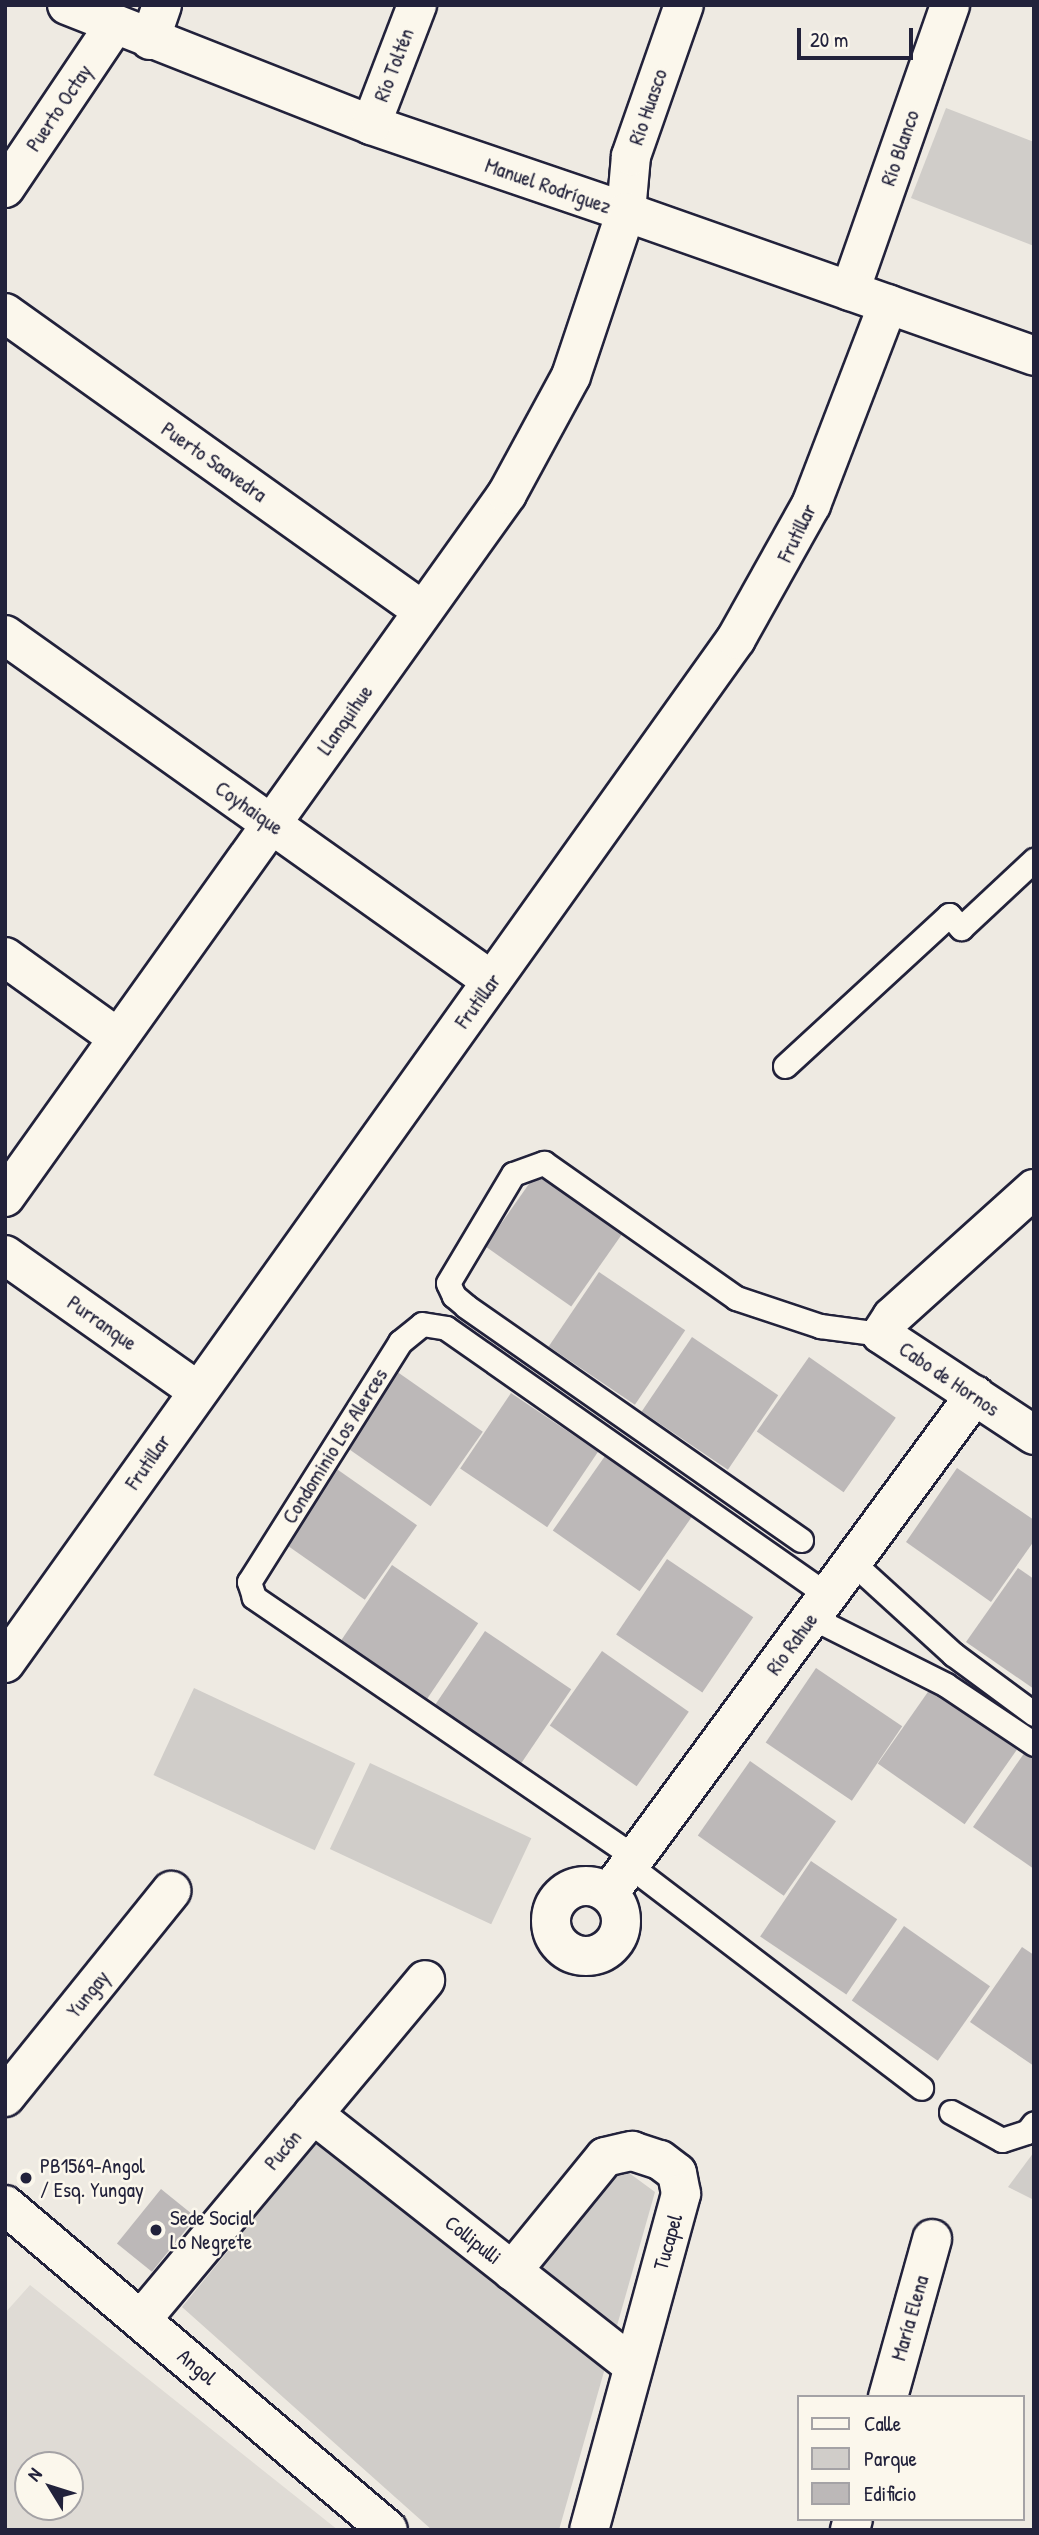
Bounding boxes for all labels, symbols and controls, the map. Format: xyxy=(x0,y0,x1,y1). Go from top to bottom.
scale bar xyxy=(801,14,916,58)
street label: Río Toltén xyxy=(369,25,419,105)
text: 20 m xyxy=(810,25,848,54)
street label: Puerto Octay xyxy=(21,60,97,156)
street label: Río Huasco xyxy=(623,66,673,148)
street label: Río Blanco xyxy=(875,107,925,189)
street label: Manuel Rodríguez xyxy=(482,153,614,219)
street label: Puerto Saavedra xyxy=(156,416,272,508)
street label: Frutillar xyxy=(772,500,822,566)
street label: Llanquihue xyxy=(312,680,378,760)
street label: Coyhaique xyxy=(210,776,288,840)
street label: Frutillar xyxy=(450,969,506,1033)
street label: Purranque xyxy=(62,1290,142,1356)
street label: Cabo de Hornos xyxy=(894,1336,1004,1422)
street label: Condominio Los Alerces xyxy=(277,1364,393,1528)
street label: Frutillar xyxy=(120,1430,176,1494)
street label: Río Rahue xyxy=(761,1608,823,1680)
street label: Yungay xyxy=(61,1965,115,2023)
street label: Pucón xyxy=(259,2125,307,2175)
place label: PB1569-Angol / Esq. Yungay xyxy=(40,2153,145,2203)
marker: PB1569-Angol / Esq. Yungay xyxy=(18,2170,34,2186)
place label: Sede Social Lo Negrete xyxy=(170,2205,254,2255)
street label: Collipulli xyxy=(440,2210,506,2270)
street label: Tucapel xyxy=(648,2211,688,2273)
marker: Sede Social Lo Negrete xyxy=(148,2222,164,2238)
street label: María Elena xyxy=(886,2272,934,2364)
street label: Angol xyxy=(172,2343,222,2391)
legend xyxy=(797,2395,1025,2521)
text: Calle xyxy=(864,2409,901,2438)
text: Parque xyxy=(864,2444,917,2473)
north arrow xyxy=(14,2451,84,2521)
text: N xyxy=(21,2462,47,2486)
text: Edificio xyxy=(864,2479,916,2508)

